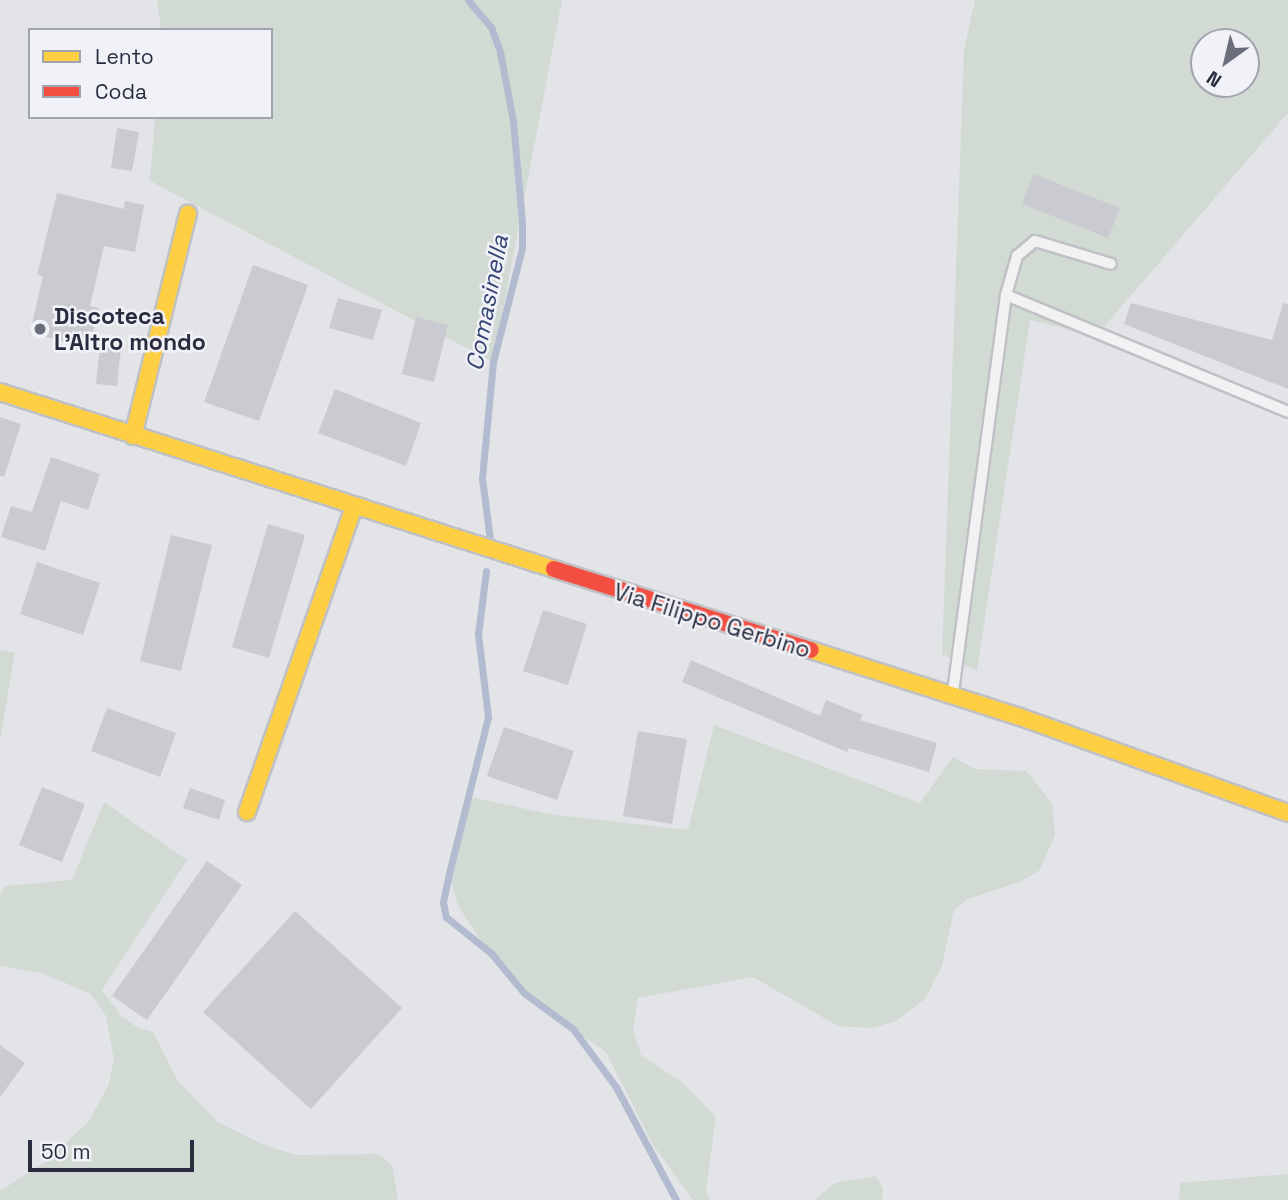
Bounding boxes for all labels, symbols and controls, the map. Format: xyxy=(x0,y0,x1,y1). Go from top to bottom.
legend xyxy=(28,28,273,119)
north arrow xyxy=(1190,28,1260,98)
text: Lento xyxy=(95,43,154,70)
text: N xyxy=(1202,65,1226,93)
text: Coda xyxy=(95,78,147,105)
water label: Comasinella xyxy=(460,233,514,373)
place label: Discoteca L'Altro mondo xyxy=(54,302,206,356)
marker: Discoteca L'Altro mondo xyxy=(32,321,48,337)
street label: Via Filippo Gerbino xyxy=(610,578,814,664)
scale bar xyxy=(32,1126,198,1170)
text: 50 m xyxy=(41,1138,91,1165)

